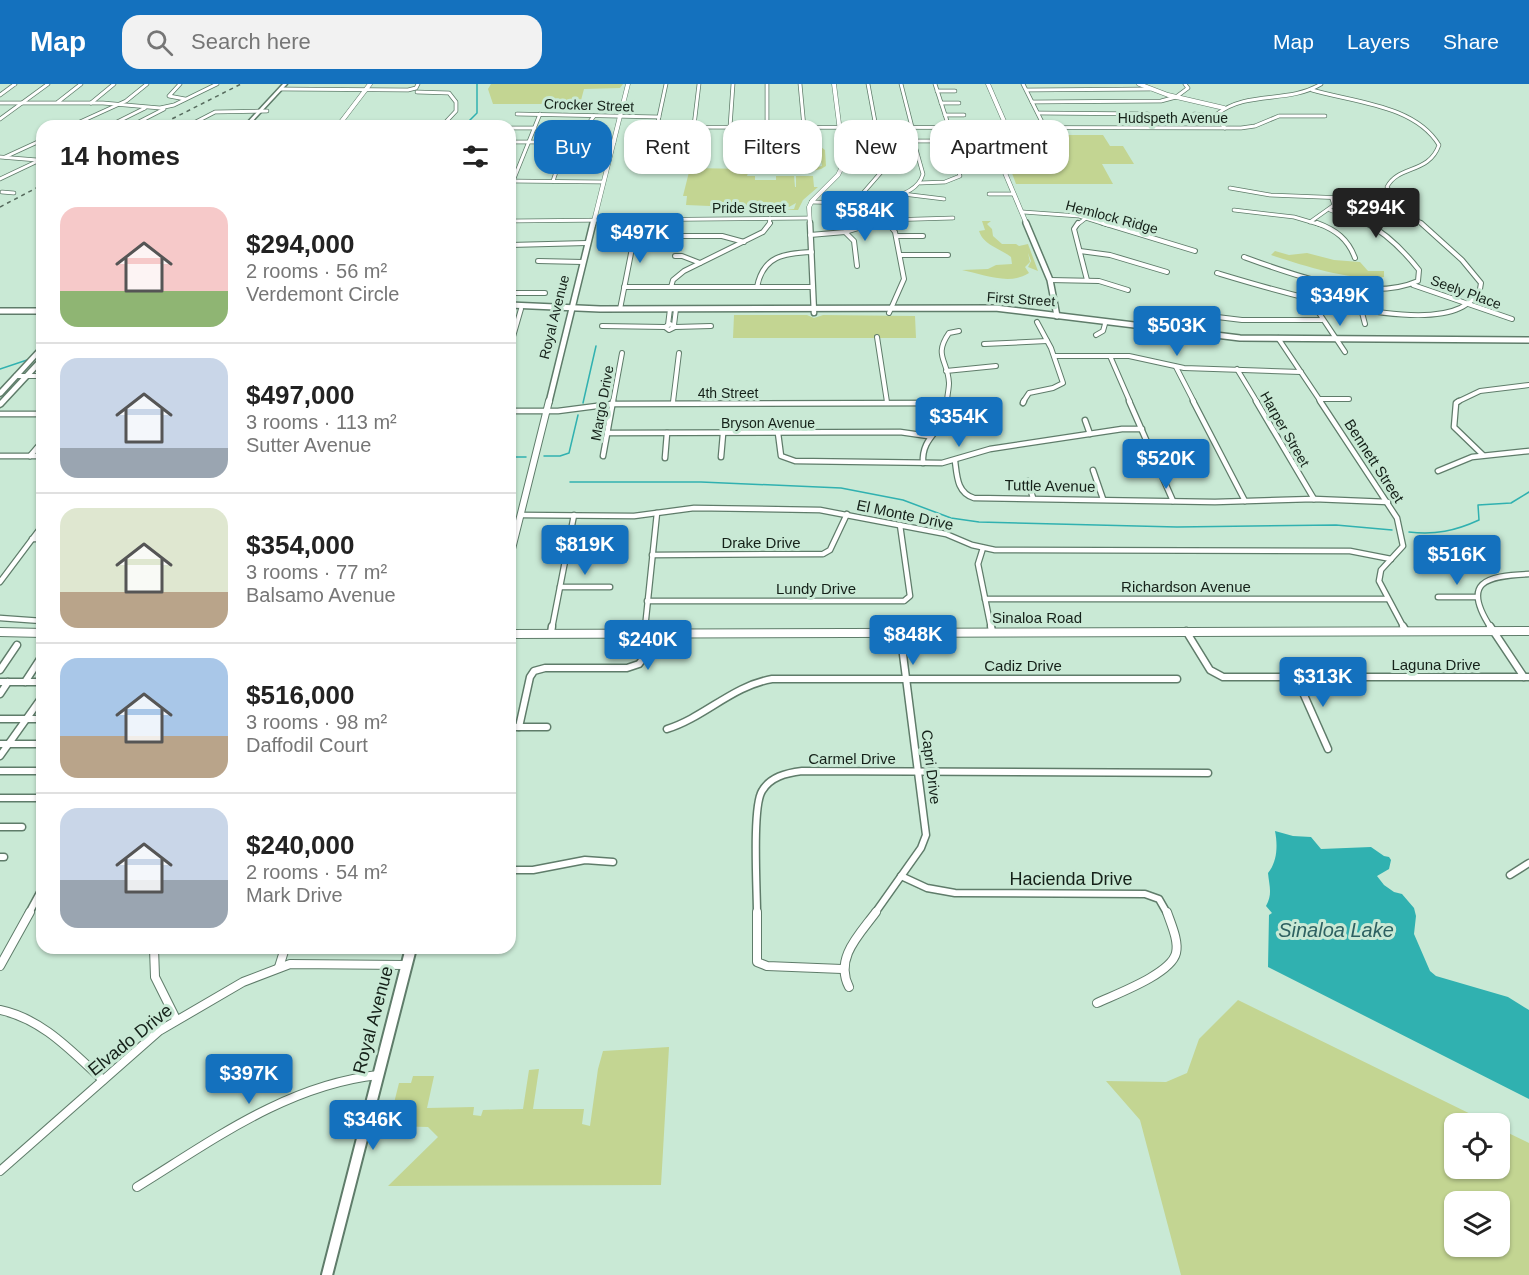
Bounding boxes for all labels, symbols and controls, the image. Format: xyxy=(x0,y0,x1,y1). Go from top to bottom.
search box xyxy=(122,15,542,69)
text: Map xyxy=(30,26,86,57)
icon: search xyxy=(143,26,176,59)
text: Search here xyxy=(191,29,311,54)
text: Map xyxy=(1273,30,1314,53)
text: Layers xyxy=(1347,30,1410,53)
text: Share xyxy=(1443,30,1499,53)
street label: Crocker Street xyxy=(544,95,634,115)
street label: Hudspeth Avenue xyxy=(1118,110,1228,126)
chip: Buy xyxy=(534,120,612,174)
chip: Rent xyxy=(624,120,711,174)
chip: Filters xyxy=(723,120,822,174)
chip: New xyxy=(834,120,918,174)
chip: Apartment xyxy=(930,120,1069,174)
icon: filters xyxy=(459,140,492,173)
text: 14 homes xyxy=(60,141,180,171)
pin: $294K xyxy=(1334,188,1418,239)
pin: $584K xyxy=(823,191,907,242)
text: $294K xyxy=(1347,196,1405,218)
street label: Hemlock Ridge xyxy=(1064,197,1160,237)
text: $584K xyxy=(836,199,894,221)
street label: Pride Street xyxy=(712,200,786,216)
pin: $497K xyxy=(598,213,682,264)
text: $497K xyxy=(611,221,669,243)
text: $294,000 xyxy=(246,229,354,259)
icon: home xyxy=(108,231,180,303)
text: 2 rooms · 56 m² xyxy=(246,260,387,282)
street label: Seely Place xyxy=(1429,272,1504,312)
street label: Royal Avenue xyxy=(536,273,572,361)
pin: $349K xyxy=(1298,276,1382,327)
text: Verdemont Circle xyxy=(246,283,399,305)
text: $349K xyxy=(1311,284,1369,306)
street label: First Street xyxy=(986,289,1056,309)
pin: $503K xyxy=(1135,306,1219,357)
text: $503K xyxy=(1148,314,1206,336)
street label: Margo Drive xyxy=(588,364,617,442)
text: $497,000 xyxy=(246,380,354,410)
icon: home xyxy=(108,382,180,454)
street label: 4th Street xyxy=(698,385,758,401)
street label: Harper Street xyxy=(1257,389,1313,469)
pin: $354K xyxy=(917,397,1001,448)
text: $354K xyxy=(930,405,988,427)
text: 3 rooms · 113 m² xyxy=(246,411,397,433)
street label: Bryson Avenue xyxy=(721,415,815,431)
street label: Bennett Street xyxy=(1341,416,1408,506)
text: Sutter Avenue xyxy=(246,434,371,456)
pin: $520K xyxy=(1124,439,1208,490)
text: $520K xyxy=(1137,447,1195,469)
street label: Tuttle Avenue xyxy=(1004,476,1096,495)
street label: El Monte Drive xyxy=(855,496,955,533)
pin: $819K xyxy=(543,525,627,576)
text: $354,000 xyxy=(246,530,354,560)
icon: home xyxy=(108,532,180,604)
text: $819K xyxy=(556,533,614,555)
street label: Drake Drive xyxy=(721,534,801,551)
pin: $516K xyxy=(1415,535,1499,586)
text: $516K xyxy=(1428,543,1486,565)
text: 3 rooms · 77 m² xyxy=(246,561,387,583)
street label: Richardson Avenue xyxy=(1121,578,1251,595)
street label: Lundy Drive xyxy=(776,580,856,597)
text: Balsamo Avenue xyxy=(246,584,396,606)
street label: Sinaloa Road xyxy=(992,609,1082,626)
pin: $848K xyxy=(871,615,955,666)
pin: $240K xyxy=(606,620,690,671)
text: $848K xyxy=(884,623,942,645)
text: $240K xyxy=(619,628,677,650)
street label: Laguna Drive xyxy=(1391,656,1481,673)
street label: Cadiz Drive xyxy=(984,657,1062,674)
pin: $313K xyxy=(1281,657,1365,708)
text: $313K xyxy=(1294,665,1352,687)
text: $516,000 xyxy=(246,680,354,710)
icon: home xyxy=(108,682,180,754)
text: 3 rooms · 98 m² xyxy=(246,711,387,733)
street label: Capri Drive xyxy=(918,729,945,805)
text: Daffodil Court xyxy=(246,734,368,756)
street label: Carmel Drive xyxy=(808,750,896,767)
text: $240,000 xyxy=(246,830,354,860)
icon: home xyxy=(108,832,180,904)
text: 2 rooms · 54 m² xyxy=(246,861,387,883)
street label: Hacienda Drive xyxy=(1009,869,1133,889)
text: Mark Drive xyxy=(246,884,343,906)
water label: Sinaloa Lake xyxy=(1278,919,1394,941)
street label: Royal Avenue xyxy=(349,964,397,1076)
street label: Elvado Drive xyxy=(84,1000,176,1080)
pin: $397K xyxy=(207,1054,291,1105)
text: $397K xyxy=(220,1062,278,1084)
pin: $346K xyxy=(331,1100,415,1151)
text: $346K xyxy=(344,1108,402,1130)
map controls xyxy=(1444,1113,1510,1257)
button: locate xyxy=(1444,1113,1510,1179)
button: layers xyxy=(1444,1191,1510,1257)

